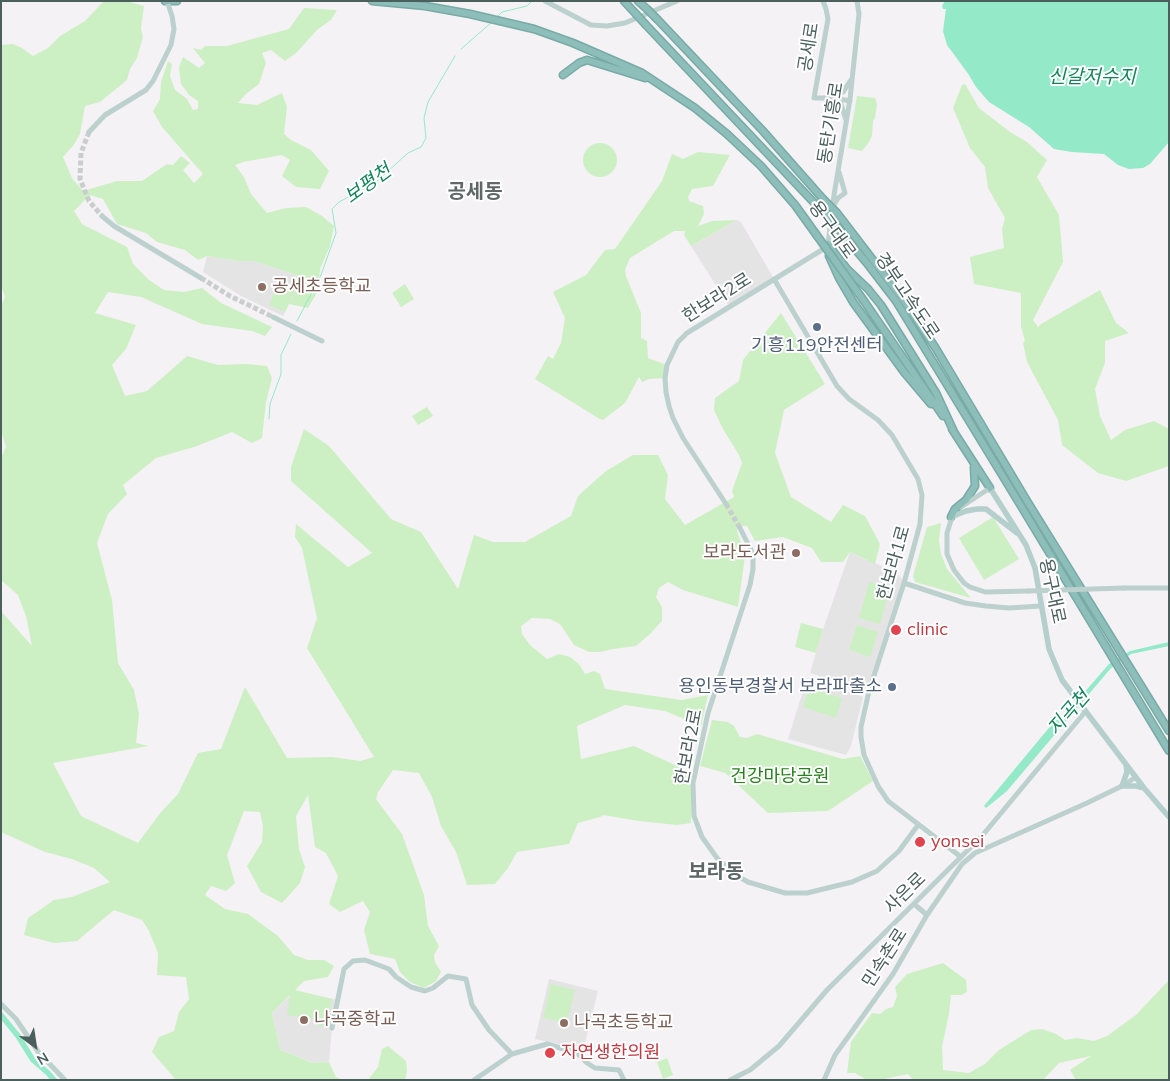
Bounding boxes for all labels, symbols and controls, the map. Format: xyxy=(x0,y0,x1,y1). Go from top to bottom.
street label: 공세로 xyxy=(794,21,824,73)
water label: 신갈저수지 xyxy=(1048,66,1136,88)
street label: 동탄기흥로 xyxy=(814,80,848,166)
water label: 보평천 xyxy=(340,159,396,209)
district label: 공세동 xyxy=(447,180,503,204)
street label: 용구대로 xyxy=(804,197,860,263)
street label: 경부고속도로 xyxy=(870,249,944,343)
street label: 한보라2로 xyxy=(679,268,755,328)
place label: 공세초등학교 xyxy=(272,276,371,298)
marker: 공세초등학교 xyxy=(256,281,268,293)
marker: 기흥119안전센터 xyxy=(811,321,823,333)
place label: 기흥119안전센터 xyxy=(751,335,883,357)
street label: 한보라1로 xyxy=(873,523,915,603)
place label: 보라도서관 xyxy=(703,542,786,564)
marker: 보라도서관 xyxy=(790,547,802,559)
street label: 용구대로 xyxy=(1035,556,1069,626)
place label: clinic xyxy=(907,619,948,641)
marker: clinic xyxy=(889,623,903,637)
place label: 용인동부경찰서 보라파출소 xyxy=(679,676,882,698)
marker: 용인동부경찰서 보라파출소 xyxy=(886,681,898,693)
water label: 지곡천 xyxy=(1043,686,1095,740)
street label: 한보라2로 xyxy=(671,707,707,787)
park label: 건강마당공원 xyxy=(730,766,830,788)
place label: yonsei xyxy=(931,831,984,853)
marker: yonsei xyxy=(913,835,927,849)
district label: 보라동 xyxy=(688,860,744,884)
street label: 사은로 xyxy=(880,868,930,918)
street label: 민속촌로 xyxy=(858,924,912,992)
place label: 나곡중학교 xyxy=(314,1009,397,1031)
place label: 나곡초등학교 xyxy=(574,1012,673,1034)
marker: 나곡중학교 xyxy=(298,1014,310,1026)
marker: 나곡초등학교 xyxy=(558,1017,570,1029)
north arrow xyxy=(10,1021,60,1071)
place label: 자연생한의원 xyxy=(561,1042,660,1064)
marker: 자연생한의원 xyxy=(543,1046,557,1060)
text: N xyxy=(34,1048,52,1069)

